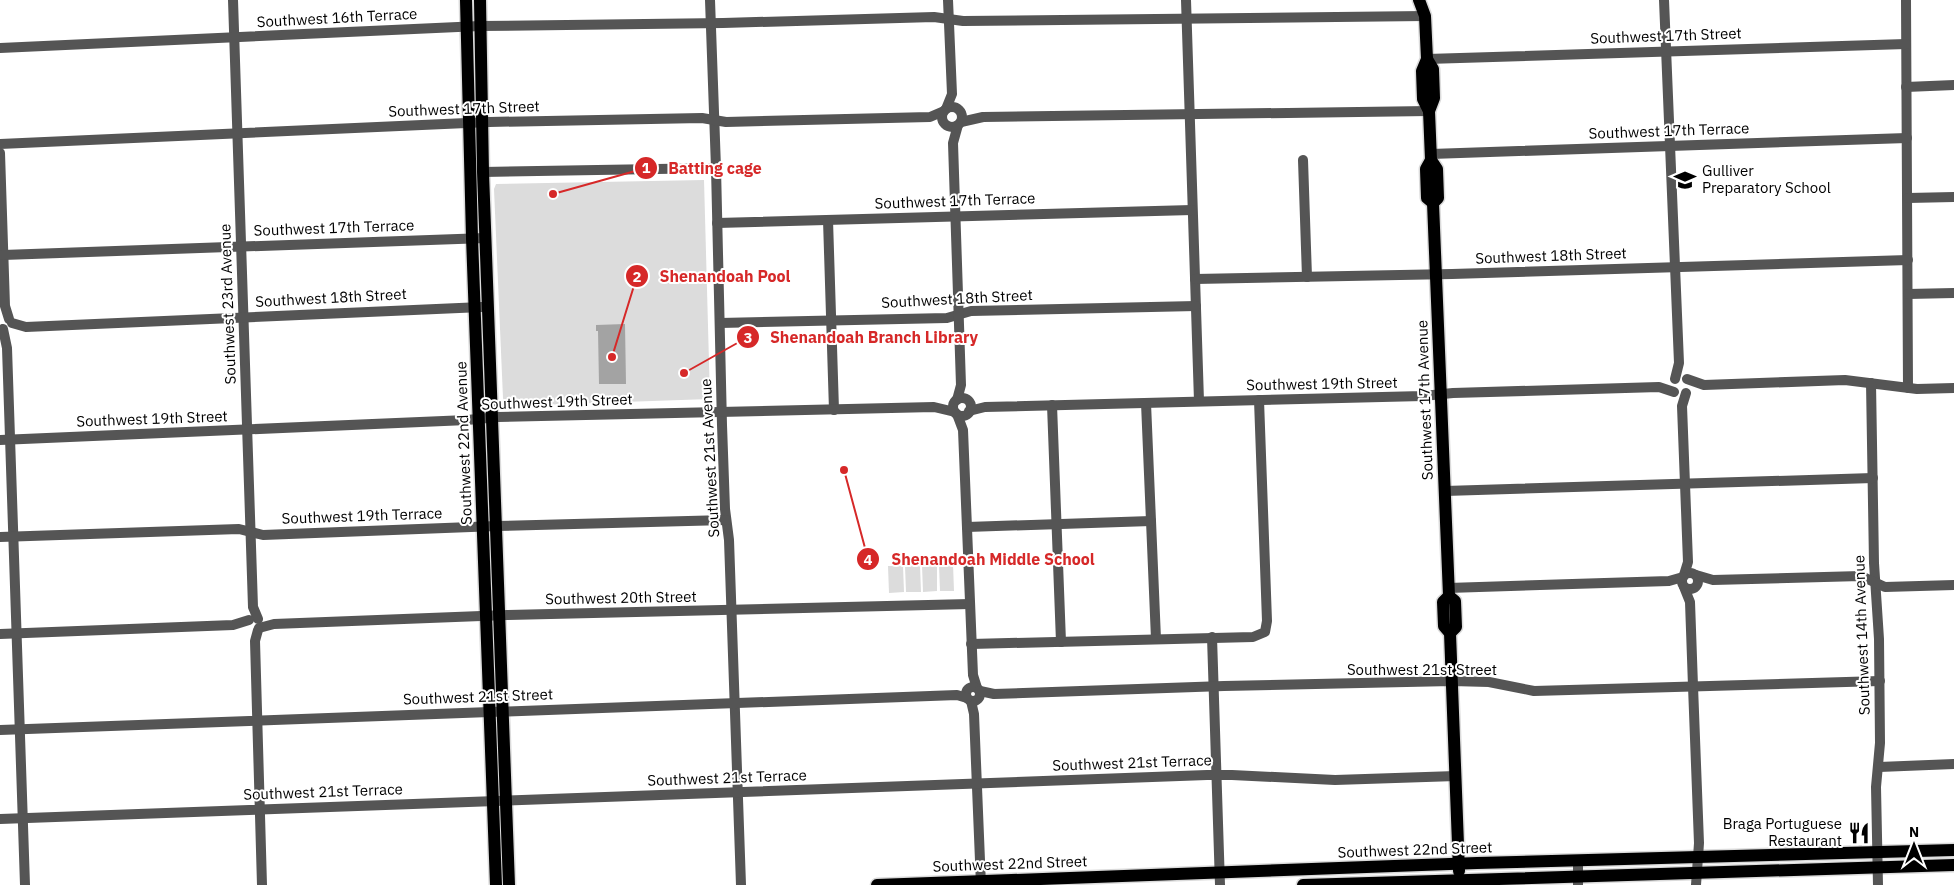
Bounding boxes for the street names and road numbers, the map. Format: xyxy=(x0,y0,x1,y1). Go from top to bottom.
street label: Southwest 16th Terrace xyxy=(256,4,418,31)
street label: Southwest 17th Street xyxy=(1590,23,1742,48)
street label: Southwest 17th Street xyxy=(388,96,540,121)
street label: Southwest 17th Terrace xyxy=(1588,118,1750,143)
street label: Southwest 17th Terrace xyxy=(874,188,1036,213)
street label: Southwest 17th Terrace xyxy=(253,215,415,240)
street label: Southwest 23rd Avenue xyxy=(215,223,240,385)
street label: Southwest 18th Street xyxy=(1475,243,1627,268)
street label: Southwest 18th Street xyxy=(255,284,407,311)
street label: Southwest 18th Street xyxy=(881,285,1033,312)
street label: Southwest 17th Avenue xyxy=(1412,320,1437,481)
street label: Southwest 22nd Avenue xyxy=(451,361,476,525)
street label: Southwest 19th Street xyxy=(1246,373,1398,394)
street label: Southwest 21st Avenue xyxy=(696,378,723,538)
street label: Southwest 19th Street xyxy=(481,389,633,414)
street label: Southwest 19th Street xyxy=(76,406,228,431)
street label: Southwest 19th Terrace xyxy=(281,503,443,528)
street label: Southwest 14th Avenue xyxy=(1849,555,1874,716)
street label: Southwest 20th Street xyxy=(545,587,697,608)
street label: Southwest 21st Street xyxy=(1347,660,1497,679)
street label: Southwest 21st Street xyxy=(403,684,553,709)
street label: Southwest 21st Terrace xyxy=(1052,750,1212,775)
street label: Southwest 21st Terrace xyxy=(647,765,807,790)
street label: Southwest 21st Terrace xyxy=(243,779,403,804)
street label: Southwest 22nd Street xyxy=(1337,837,1493,862)
street label: Southwest 22nd Street xyxy=(932,851,1088,876)

